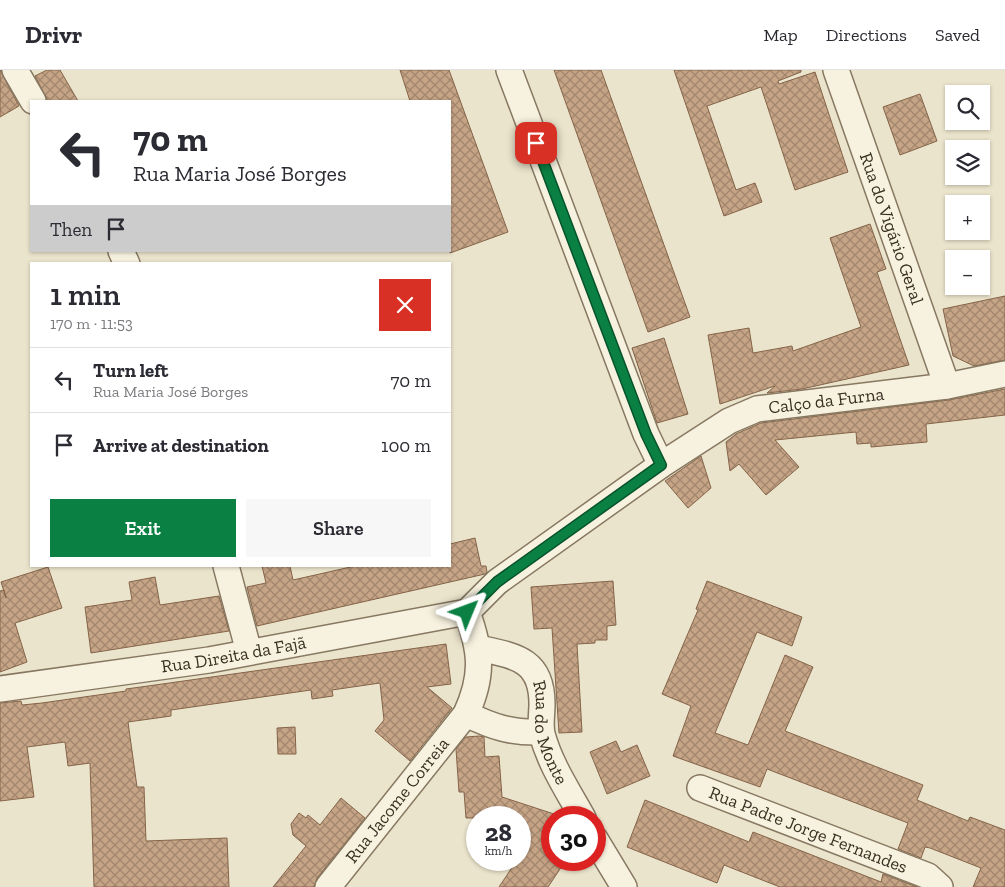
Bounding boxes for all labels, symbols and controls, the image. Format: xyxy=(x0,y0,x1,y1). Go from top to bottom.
text: Drivr xyxy=(25,20,82,49)
text: Map xyxy=(763,24,798,46)
text: Directions xyxy=(826,24,907,46)
text: Saved xyxy=(935,24,980,46)
map controls xyxy=(945,85,990,295)
button: search xyxy=(945,85,990,130)
text: 70 m xyxy=(133,118,208,160)
icon: left xyxy=(50,120,115,185)
pin xyxy=(515,122,557,164)
icon: arrive xyxy=(522,129,550,157)
button: layers xyxy=(945,140,990,185)
street label: Rua do Vigário Geral xyxy=(855,150,929,308)
text: Rua Maria José Borges xyxy=(133,160,347,187)
button: + xyxy=(945,195,990,240)
icon: arrive xyxy=(102,215,130,243)
text: Then xyxy=(50,218,92,241)
button: − xyxy=(945,250,990,295)
text: 1 min xyxy=(50,277,120,313)
button: close xyxy=(379,279,431,331)
text: 170 m · 11:53 xyxy=(50,314,133,333)
text: Turn left xyxy=(93,359,168,382)
icon: left xyxy=(50,366,78,394)
text: 70 m xyxy=(390,369,431,392)
text: Rua Maria José Borges xyxy=(93,382,248,401)
street label: Calço da Furna xyxy=(767,383,885,419)
icon: arrive xyxy=(50,431,78,459)
text: Arrive at destination xyxy=(93,434,269,457)
text: 100 m xyxy=(381,434,431,457)
button: Exit xyxy=(50,499,236,557)
button: Share xyxy=(246,499,431,557)
position arrow xyxy=(440,585,492,637)
street label: Rua Direita da Fajã xyxy=(160,631,308,678)
street label: Rua do Monte xyxy=(528,678,573,788)
street label: Rua Jacome Correia xyxy=(341,733,454,867)
street label: Rua Padre Jorge Fernandes xyxy=(706,782,911,878)
speed limit sign: 30 xyxy=(541,806,606,871)
text: 28 xyxy=(485,817,512,847)
text: km/h xyxy=(485,844,512,858)

